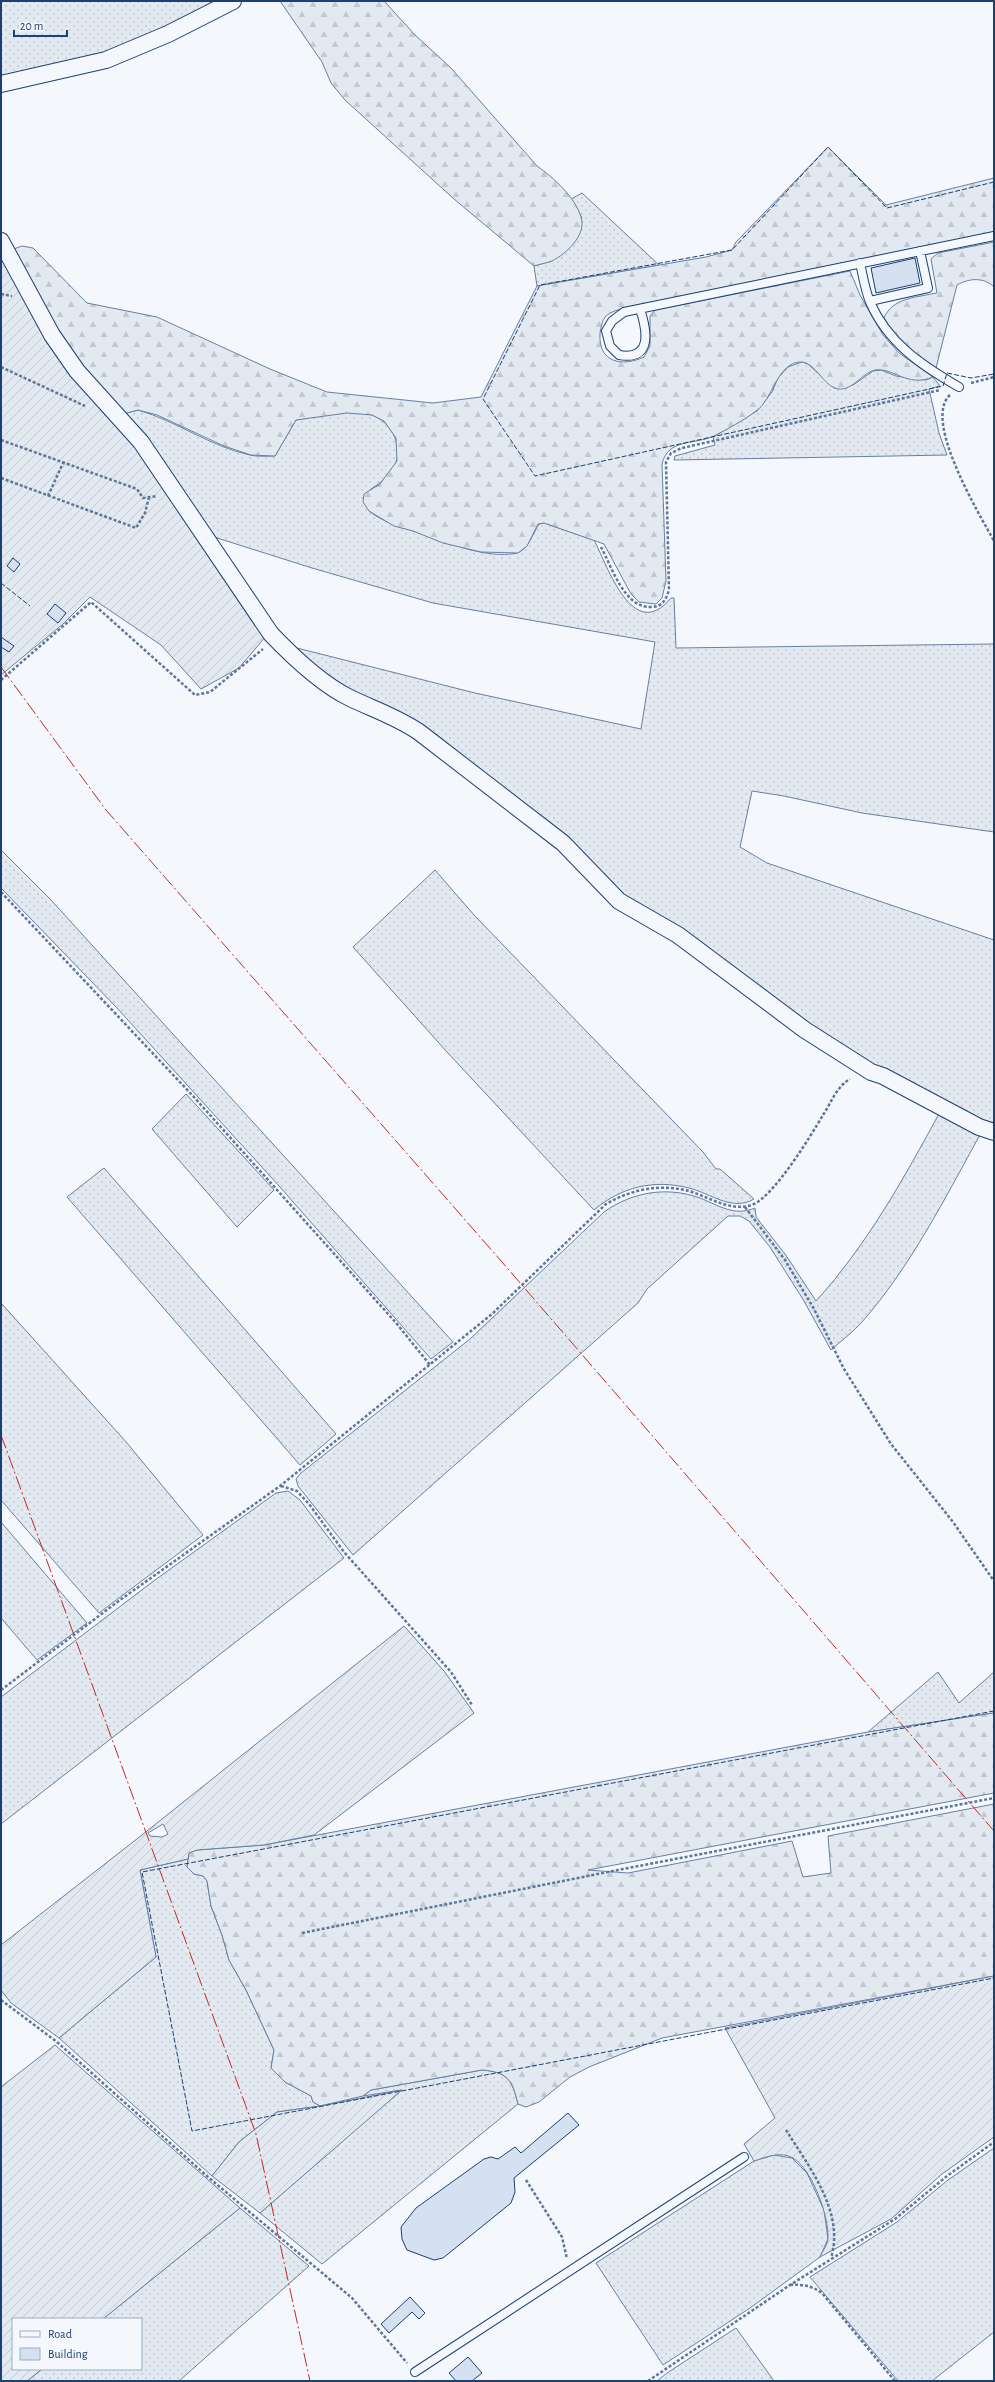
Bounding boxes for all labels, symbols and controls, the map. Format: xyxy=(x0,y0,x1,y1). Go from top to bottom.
scale bar xyxy=(14,12,67,38)
text: 20 m xyxy=(20,20,43,32)
legend xyxy=(12,2318,142,2370)
text: Road xyxy=(48,2328,72,2340)
text: Building xyxy=(48,2348,88,2360)

